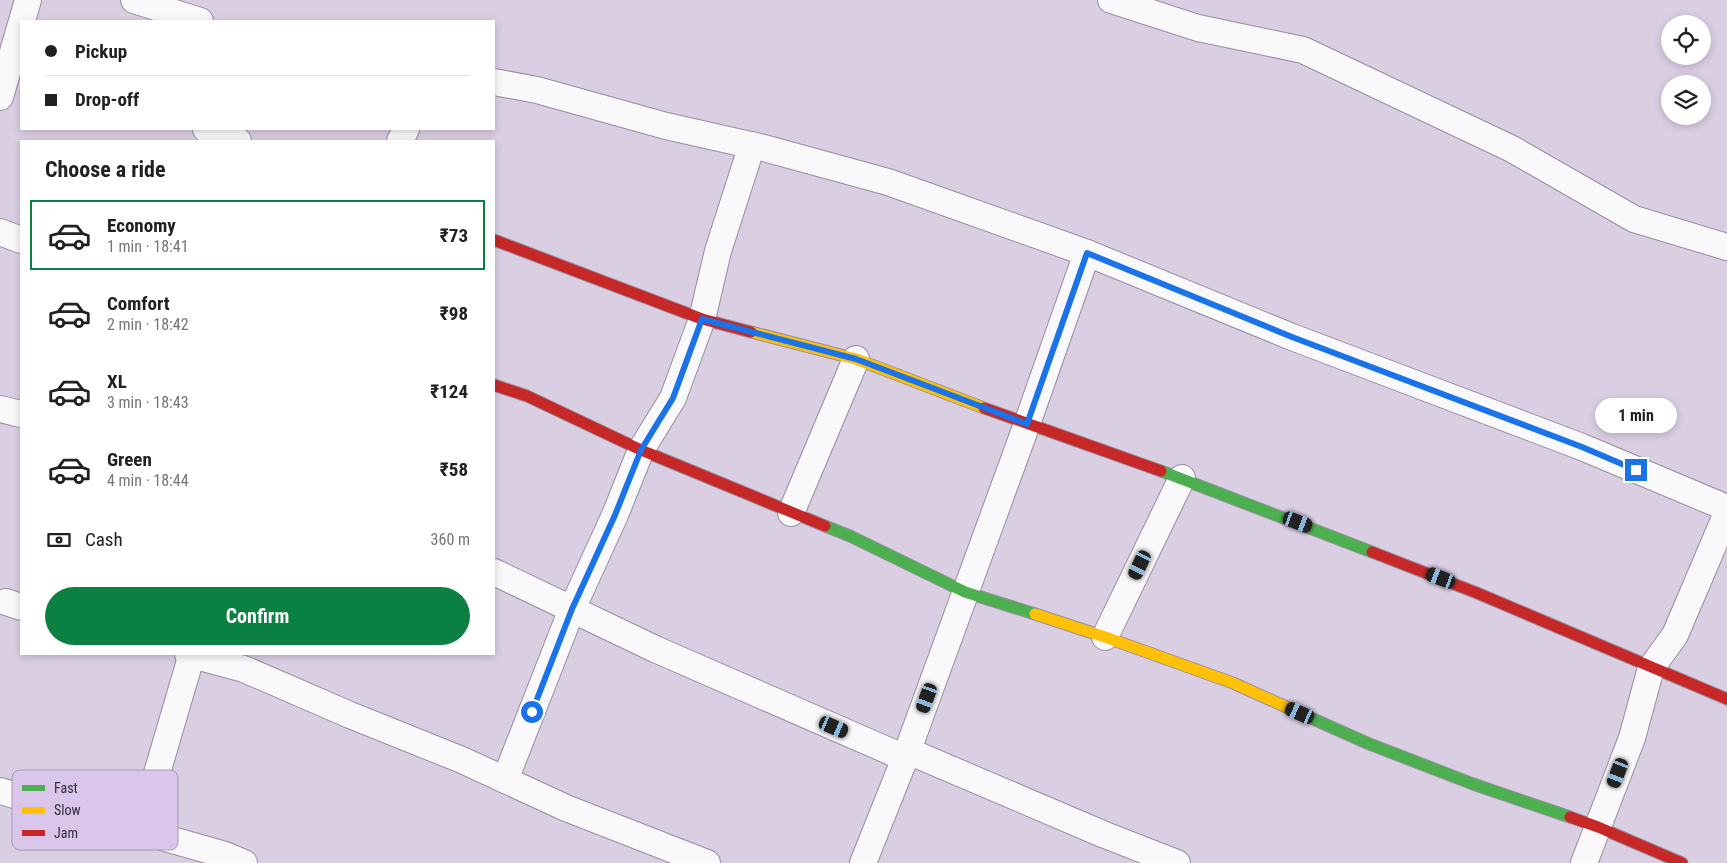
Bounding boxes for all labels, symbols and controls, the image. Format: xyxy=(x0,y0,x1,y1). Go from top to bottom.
map controls xyxy=(1661,15,1711,125)
button: locate xyxy=(1661,15,1711,65)
text: Pickup xyxy=(75,40,127,63)
button: layers xyxy=(1661,75,1711,125)
text: Drop-off xyxy=(75,88,139,111)
text: Choose a ride xyxy=(45,157,166,182)
icon: car xyxy=(47,213,92,258)
text: Economy xyxy=(107,214,176,237)
text: ₹73 xyxy=(440,224,468,247)
text: 1 min · 18:41 xyxy=(107,237,189,256)
icon: car xyxy=(47,291,92,336)
text: Comfort xyxy=(107,292,170,315)
text: ₹98 xyxy=(440,302,468,325)
text: 2 min · 18:42 xyxy=(107,315,189,334)
icon: car xyxy=(47,369,92,414)
text: XL xyxy=(107,370,127,393)
text: ₹124 xyxy=(430,380,468,403)
text: 3 min · 18:43 xyxy=(107,393,189,412)
callout: 1 min xyxy=(1595,398,1677,432)
text: 1 min xyxy=(1618,406,1654,425)
icon: car xyxy=(47,447,92,492)
text: Green xyxy=(107,448,152,471)
text: ₹58 xyxy=(440,458,468,481)
route end xyxy=(1625,459,1647,481)
text: 4 min · 18:44 xyxy=(107,471,189,490)
car xyxy=(1281,510,1314,534)
icon: cash xyxy=(45,526,73,554)
text: Cash xyxy=(85,528,123,551)
text: 360 m xyxy=(431,530,470,549)
car xyxy=(1126,548,1153,582)
car xyxy=(1424,566,1457,590)
button: Confirm xyxy=(45,587,470,645)
car xyxy=(914,681,939,715)
car xyxy=(1283,700,1316,726)
route start xyxy=(521,701,543,723)
car xyxy=(817,714,850,740)
car xyxy=(1605,756,1630,790)
legend xyxy=(12,770,178,850)
text: Fast xyxy=(54,780,78,796)
text: Slow xyxy=(54,802,81,818)
text: Jam xyxy=(54,825,78,841)

